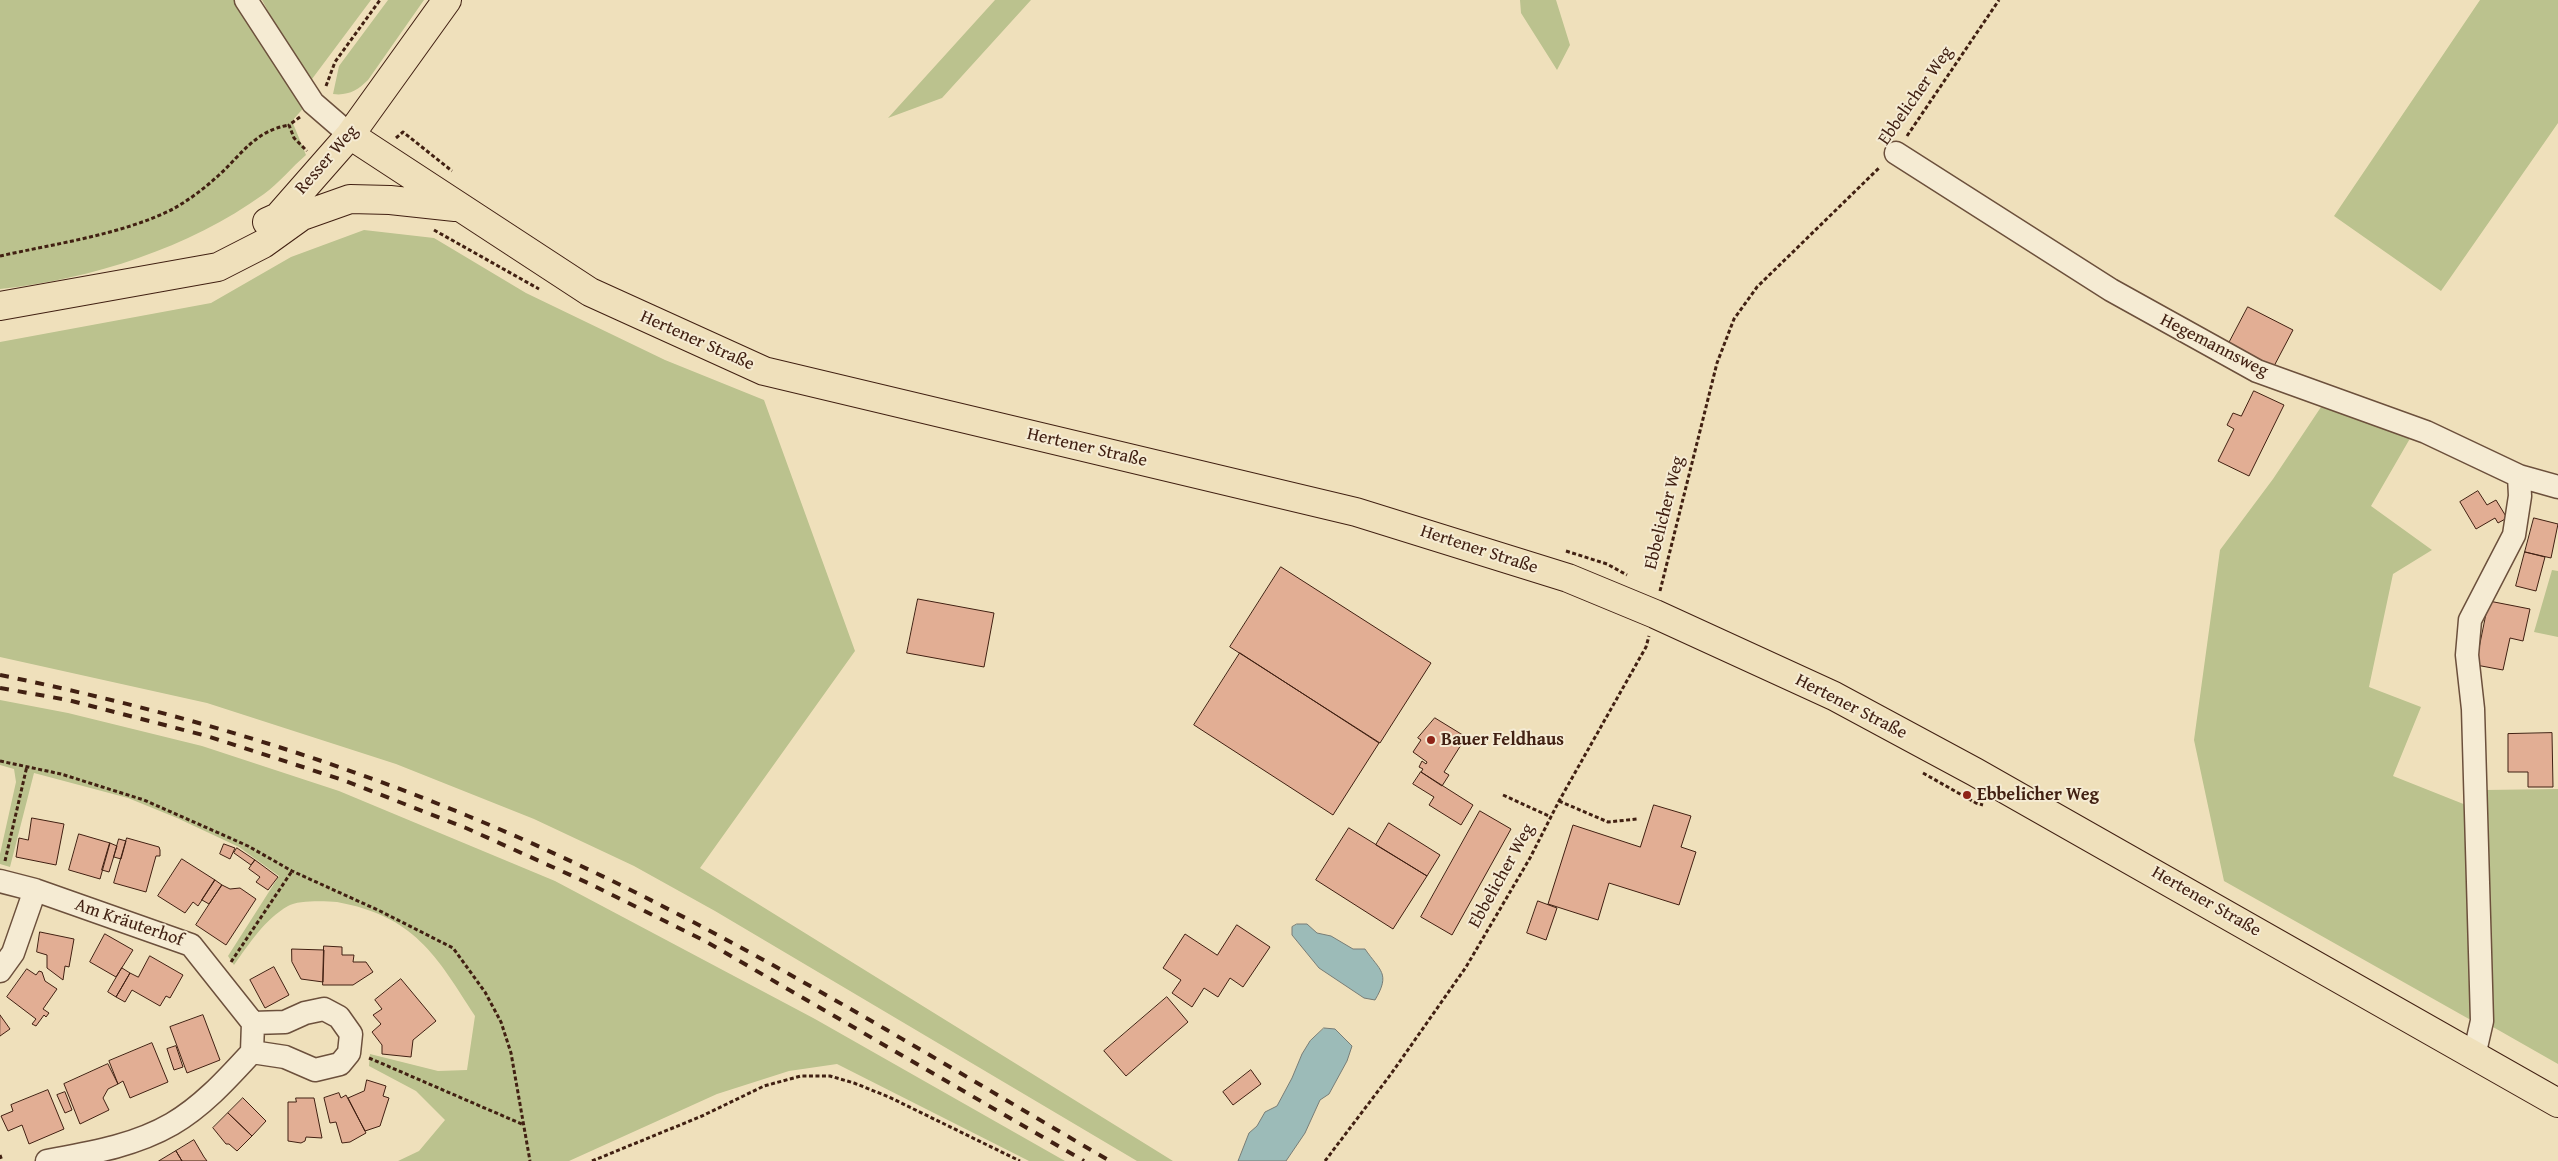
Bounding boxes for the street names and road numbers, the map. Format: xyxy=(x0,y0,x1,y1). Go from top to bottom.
street label: Ebbelicher Weg xyxy=(1874,42,1958,150)
street label: Resser Weg xyxy=(291,121,363,199)
street label: Hertener Straße xyxy=(637,306,757,376)
street label: Hegemannsweg xyxy=(2156,310,2272,382)
street label: Hertener Straße xyxy=(1025,424,1149,472)
street label: Ebbelicher Weg xyxy=(1640,454,1690,572)
street label: Hertener Straße xyxy=(1417,521,1541,579)
street label: Hertener Straße xyxy=(1792,670,1910,744)
street label: Ebbelicher Weg xyxy=(1464,820,1540,932)
street label: Hertener Straße xyxy=(2148,862,2264,942)
street label: Am Kräuterhof xyxy=(72,894,186,952)

